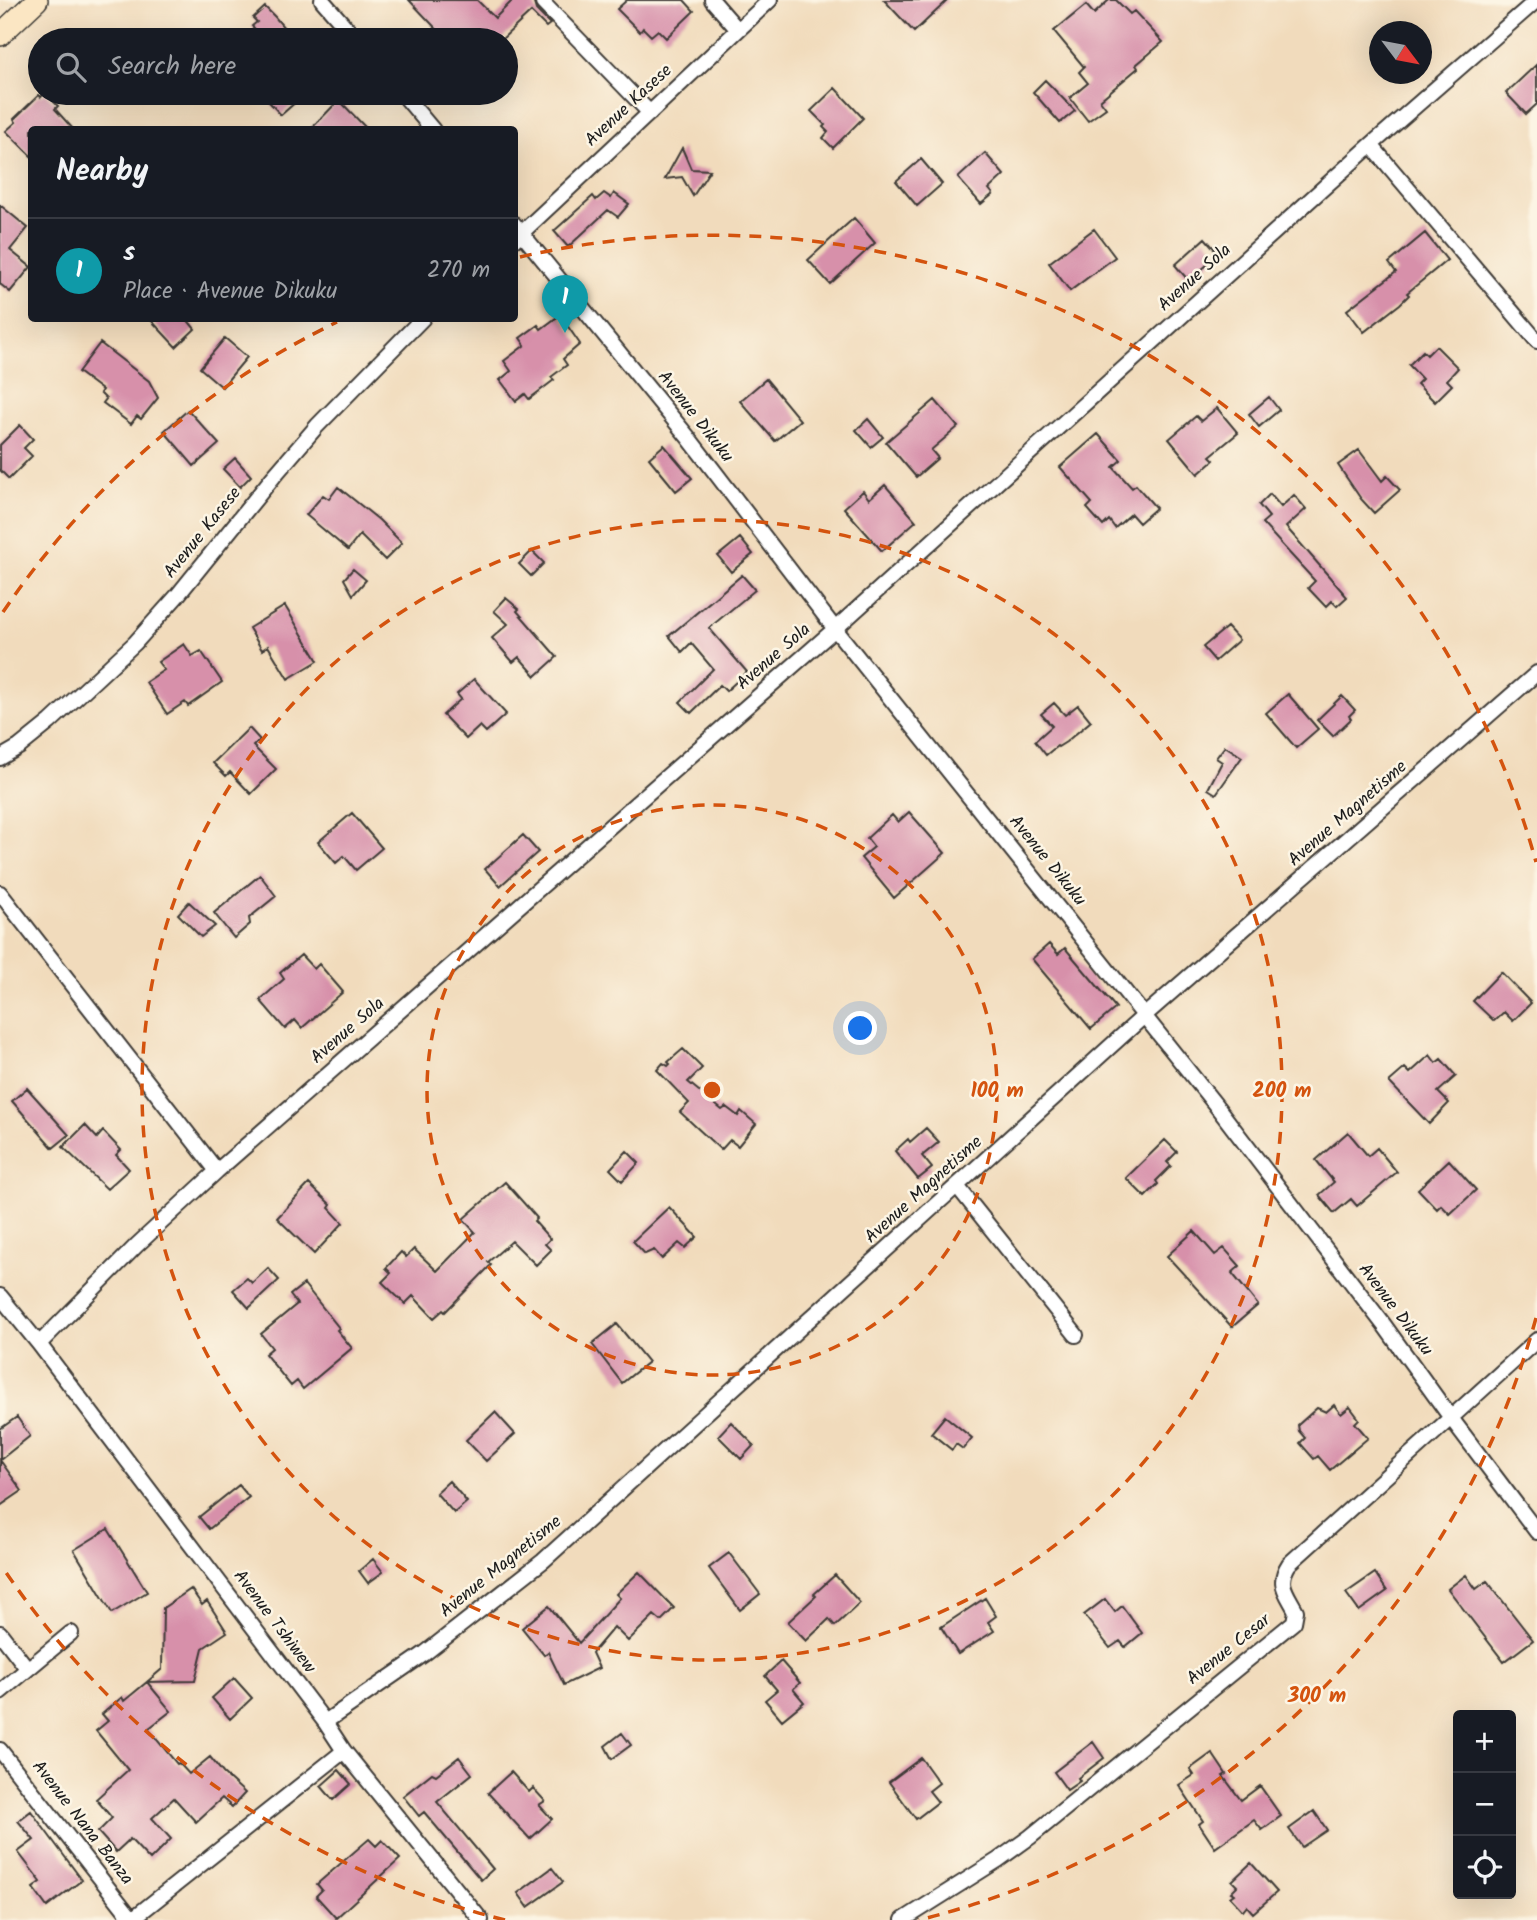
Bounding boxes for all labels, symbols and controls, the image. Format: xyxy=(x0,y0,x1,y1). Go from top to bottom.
north arrow xyxy=(1369,21,1432,84)
search box xyxy=(28,28,518,105)
text: Search here xyxy=(108,46,236,88)
icon: search xyxy=(52,48,90,86)
street label: Avenue Kasese xyxy=(579,58,679,154)
text: Nearby xyxy=(56,148,148,196)
text: s xyxy=(123,232,135,274)
street label: Avenue Sola xyxy=(1152,237,1238,319)
text: 1 xyxy=(76,253,82,289)
text: 270 m xyxy=(427,253,490,289)
text: Place · Avenue Dikuku xyxy=(123,274,337,310)
pin: 1 xyxy=(542,275,588,333)
street label: Avenue Dikuku xyxy=(650,365,741,470)
street label: Avenue Kasese xyxy=(157,481,249,585)
street label: Avenue Sola xyxy=(730,616,818,698)
street label: Avenue Magnetisme xyxy=(1282,754,1414,874)
street label: Avenue Dikuku xyxy=(1001,809,1093,913)
street label: Avenue Sola xyxy=(304,990,392,1072)
your location xyxy=(843,1011,877,1045)
text: 100 m xyxy=(970,1075,1024,1108)
text: 200 m xyxy=(1252,1075,1312,1108)
centre of rings xyxy=(700,1078,724,1102)
street label: Avenue Magnetisme xyxy=(858,1129,990,1251)
street label: Avenue Dikuku xyxy=(1350,1257,1440,1363)
street label: Avenue Magnetisme xyxy=(433,1508,569,1626)
street label: Avenue Tshiwew xyxy=(225,1564,323,1681)
street label: Avenue Cesar xyxy=(1181,1606,1278,1693)
text: 300 m xyxy=(1287,1680,1346,1713)
map controls xyxy=(1453,1710,1516,1899)
button: + xyxy=(1453,1710,1516,1773)
street label: Avenue Nana Banza xyxy=(24,1754,140,1892)
button: − xyxy=(1453,1773,1516,1836)
button: locate xyxy=(1453,1836,1516,1899)

